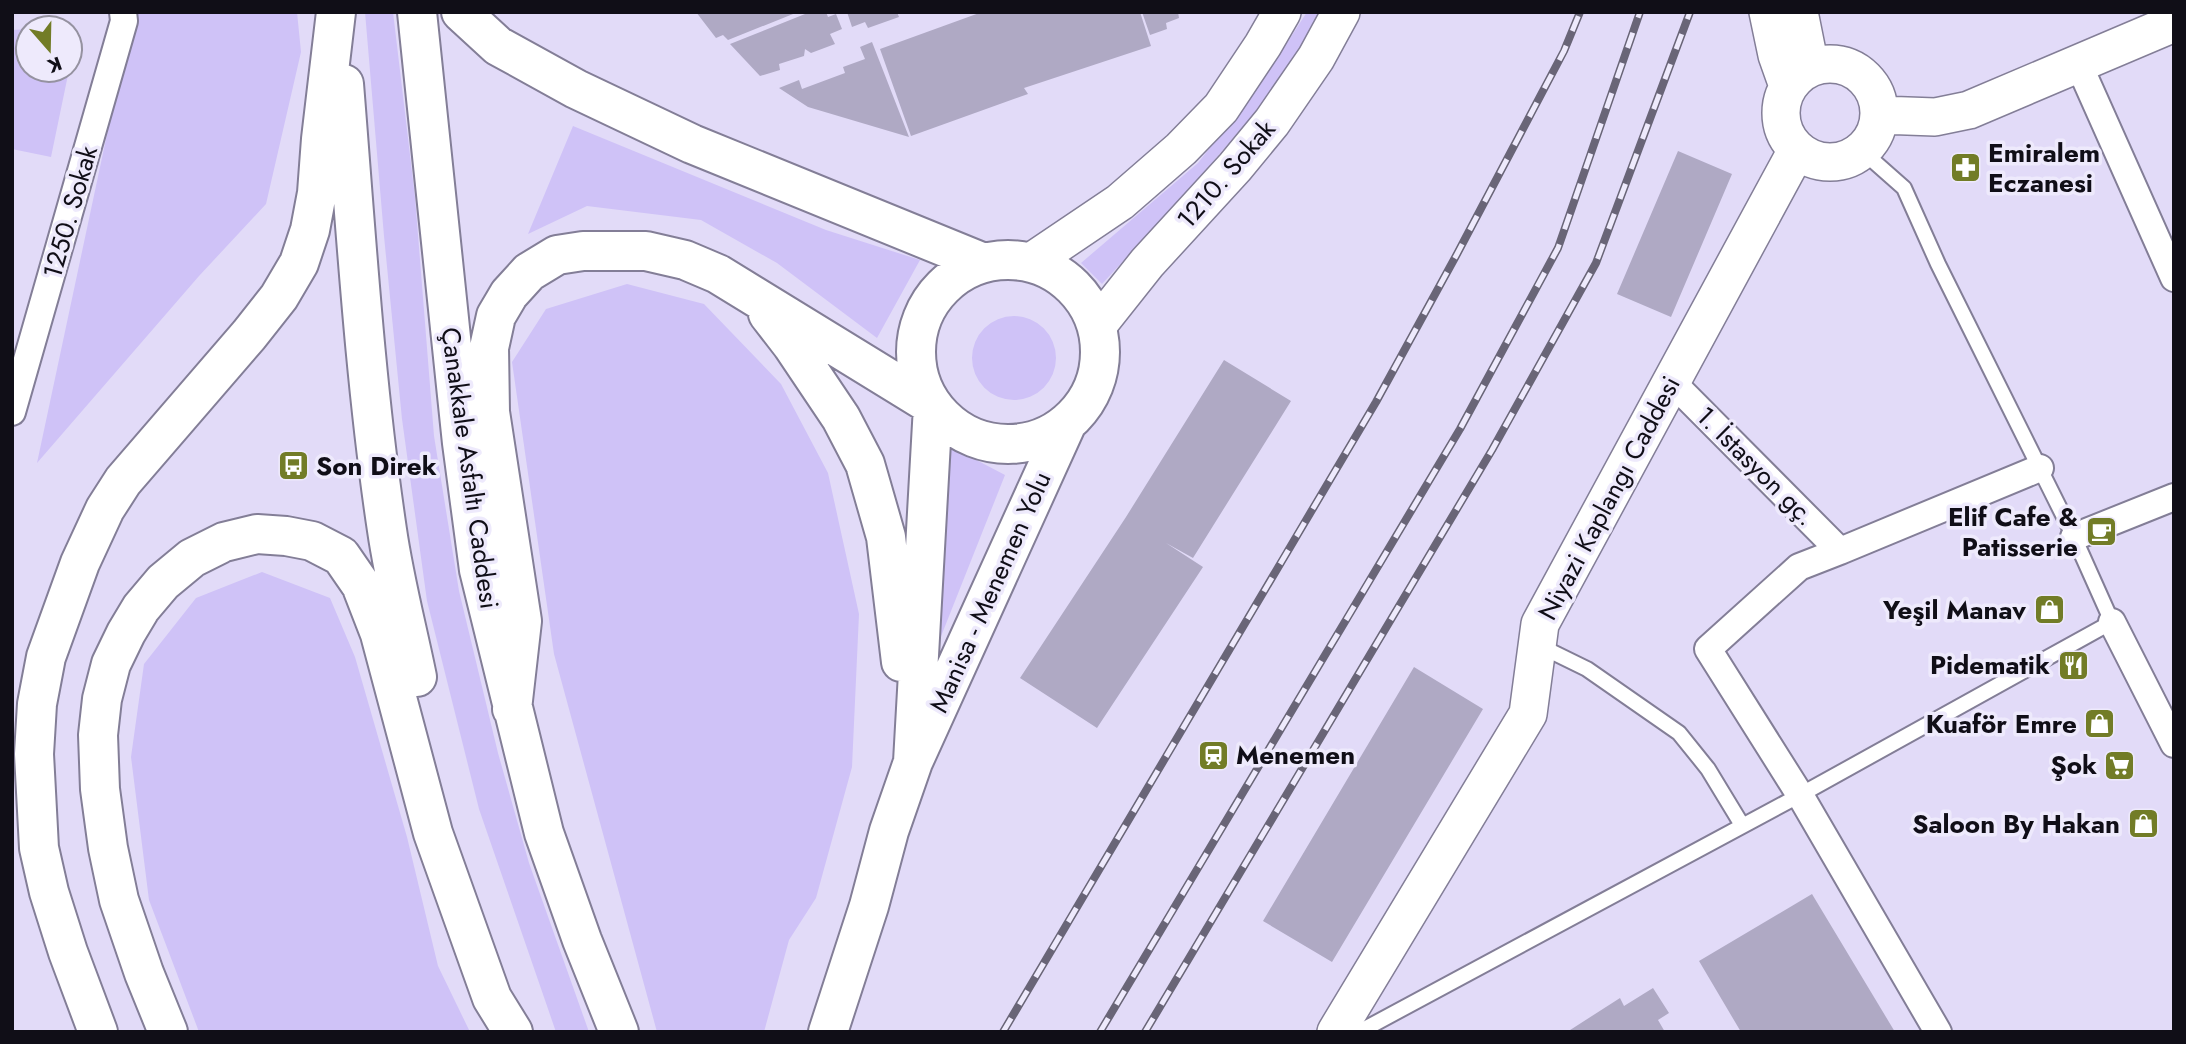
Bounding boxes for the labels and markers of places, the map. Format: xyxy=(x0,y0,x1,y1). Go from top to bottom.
place label: Emiralem Eczanesi xyxy=(1988,134,2100,202)
pharmacy icon: Emiralem Eczanesi xyxy=(1948,151,1982,185)
place label: Son Direk xyxy=(316,447,437,485)
bus stop icon: Son Direk xyxy=(276,449,310,483)
place label: Elif Cafe & Patisserie xyxy=(1948,498,2078,566)
cafe icon: Elif Cafe & Patisserie xyxy=(2084,515,2118,549)
place label: Yeşil Manav xyxy=(1882,591,2026,629)
shop icon: Yeşil Manav xyxy=(2032,593,2066,627)
place label: Pidematik xyxy=(1930,646,2050,684)
restaurant icon: Pidematik xyxy=(2056,648,2090,682)
place label: Kuaför Emre xyxy=(1926,705,2077,743)
shop icon: Kuaför Emre xyxy=(2083,707,2117,741)
place label: Menemen xyxy=(1236,736,1355,774)
station icon: Menemen xyxy=(1196,738,1230,772)
place label: Şok xyxy=(2050,746,2097,784)
supermarket icon: Şok xyxy=(2103,748,2137,782)
place label: Saloon By Hakan xyxy=(1912,805,2120,843)
shop icon: Saloon By Hakan xyxy=(2126,807,2160,841)

